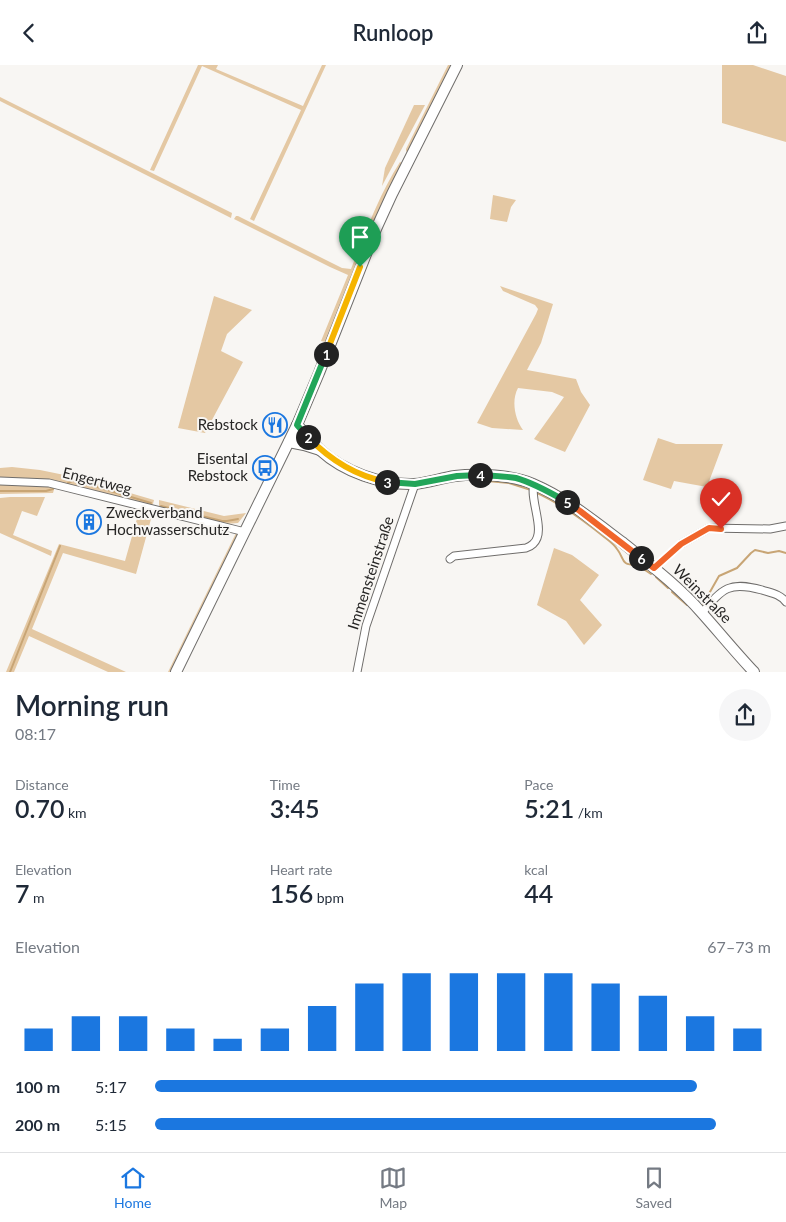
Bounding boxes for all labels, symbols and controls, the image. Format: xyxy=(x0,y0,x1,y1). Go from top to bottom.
icon: back xyxy=(15,19,43,47)
text: Runloop xyxy=(352,19,434,46)
icon: share xyxy=(743,19,771,47)
pin xyxy=(339,216,381,267)
icon: arrive xyxy=(346,223,374,251)
pin: 1 xyxy=(314,341,338,367)
text: 1 xyxy=(322,346,331,363)
restaurant icon: Rebstock xyxy=(262,412,288,438)
place label: Rebstock xyxy=(198,415,258,433)
pin: 2 xyxy=(296,425,320,449)
text: 2 xyxy=(304,429,313,446)
place label: Eisental Rebstock xyxy=(188,449,248,484)
bus stop icon: Eisental Rebstock xyxy=(252,455,278,481)
street label: Engertweg xyxy=(61,463,134,497)
pin: 4 xyxy=(468,463,492,487)
text: 4 xyxy=(476,467,485,484)
pin: 3 xyxy=(374,469,400,495)
text: 3 xyxy=(383,474,392,491)
pin xyxy=(700,478,742,529)
icon: check xyxy=(707,485,735,513)
pin: 5 xyxy=(554,489,580,515)
text: 5 xyxy=(563,494,572,511)
place label: Zweckverband Hochwasserschutz xyxy=(106,503,229,538)
building icon: Zweckverband Hochwasserschutz xyxy=(76,509,102,535)
street label: Immensteinstraße xyxy=(343,514,397,632)
pin: 6 xyxy=(628,545,654,571)
text: 6 xyxy=(637,550,646,567)
street label: Weinstraße xyxy=(670,560,736,627)
text: Morning run xyxy=(15,688,169,722)
button: share xyxy=(719,689,771,741)
text: 08:17 xyxy=(15,724,56,743)
text: Distance xyxy=(15,776,69,793)
text: Time xyxy=(270,776,300,793)
text: Pace xyxy=(524,776,553,793)
text: 0.70 xyxy=(15,793,64,823)
text: 3:45 xyxy=(270,793,320,823)
text: 5:21 xyxy=(524,793,574,823)
text: km xyxy=(64,804,87,821)
text: /km xyxy=(574,804,603,821)
text: Elevation xyxy=(15,861,72,878)
text: Heart rate xyxy=(270,861,332,878)
text: kcal xyxy=(524,861,548,878)
text: 7 xyxy=(15,878,30,908)
text: 156 xyxy=(270,878,313,908)
text: 44 xyxy=(524,878,553,908)
text: m xyxy=(30,889,45,906)
text: bpm xyxy=(313,889,344,906)
text: Elevation xyxy=(15,937,80,956)
text: 67–73 m xyxy=(707,937,771,956)
text: 100 m xyxy=(15,1077,60,1096)
text: 5:17 xyxy=(95,1077,127,1096)
text: 200 m xyxy=(15,1115,60,1134)
text: 5:15 xyxy=(95,1115,127,1134)
tab: Home xyxy=(114,1164,151,1211)
tab: Map xyxy=(379,1164,407,1211)
tab: Saved xyxy=(635,1164,672,1211)

